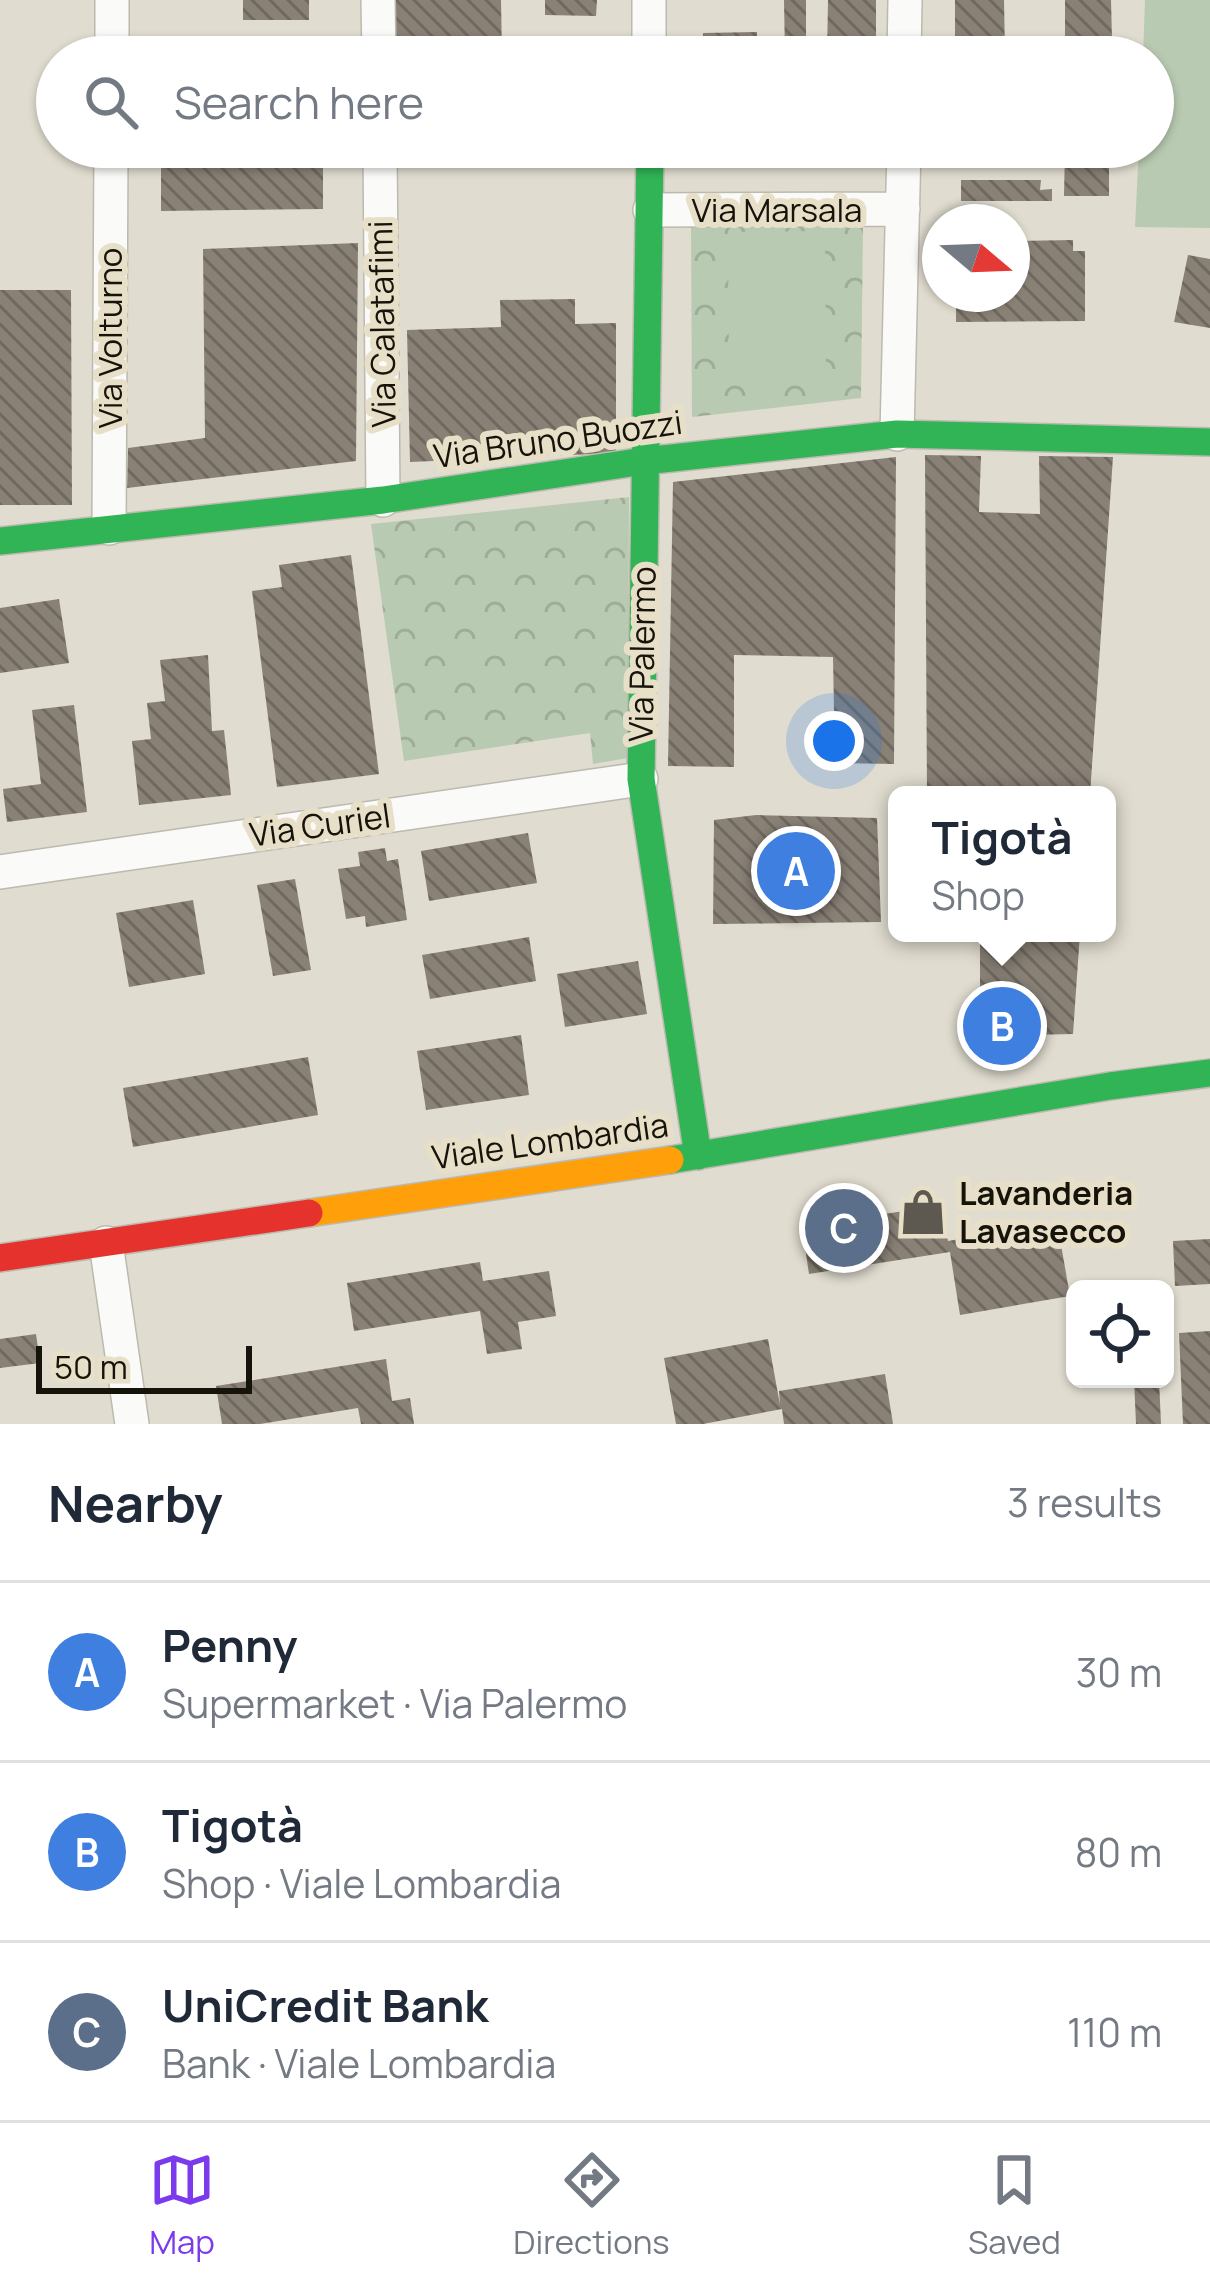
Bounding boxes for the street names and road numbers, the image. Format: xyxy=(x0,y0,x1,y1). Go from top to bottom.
street label: Via Marsala xyxy=(692,187,862,232)
street label: Via Calatafimi xyxy=(357,220,406,428)
street label: Via Volturno xyxy=(87,248,132,428)
street label: Via Bruno Buozzi xyxy=(431,399,685,478)
street label: Via Palermo xyxy=(617,566,666,742)
street label: Via Curiel xyxy=(247,792,393,857)
street label: Viale Lombardia xyxy=(429,1102,671,1179)

